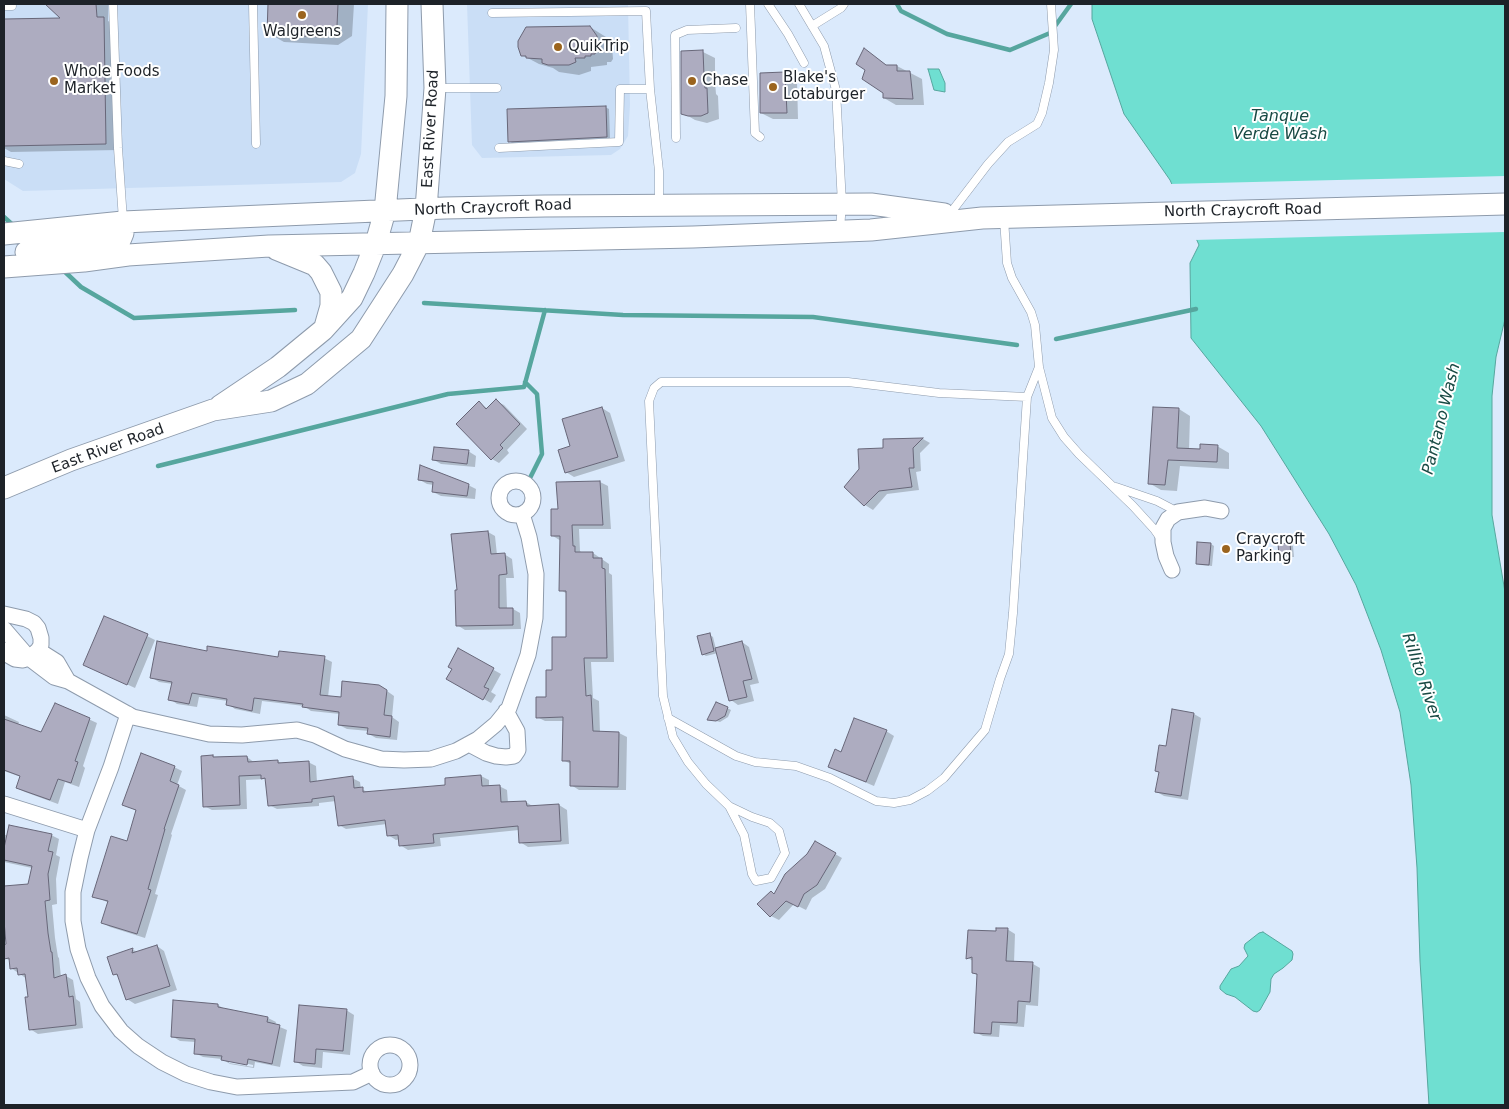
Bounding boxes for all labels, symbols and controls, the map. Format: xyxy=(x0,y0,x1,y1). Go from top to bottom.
marker: Walgreens xyxy=(296,9,308,21)
place label: Walgreens xyxy=(263,23,341,41)
place label: QuikTrip xyxy=(568,38,629,56)
marker: QuikTrip xyxy=(552,41,564,53)
place label: Whole Foods Market xyxy=(64,63,159,98)
street label: East River Road xyxy=(419,69,443,189)
place label: Blake's Lotaburger xyxy=(783,69,865,104)
place label: Chase xyxy=(702,72,748,90)
marker: Whole Foods Market xyxy=(48,75,60,87)
marker: Chase xyxy=(686,75,698,87)
marker: Blake's Lotaburger xyxy=(767,81,779,93)
water label: Tanque Verde Wash xyxy=(1233,107,1327,145)
street label: North Craycroft Road xyxy=(414,196,572,220)
street label: North Craycroft Road xyxy=(1164,201,1322,221)
water label: Pantano Wash xyxy=(1419,361,1465,477)
street label: East River Road xyxy=(49,420,167,478)
place label: Craycroft Parking xyxy=(1236,531,1305,566)
marker: Craycroft Parking xyxy=(1220,543,1232,555)
water label: Rillito River xyxy=(1397,631,1445,723)

